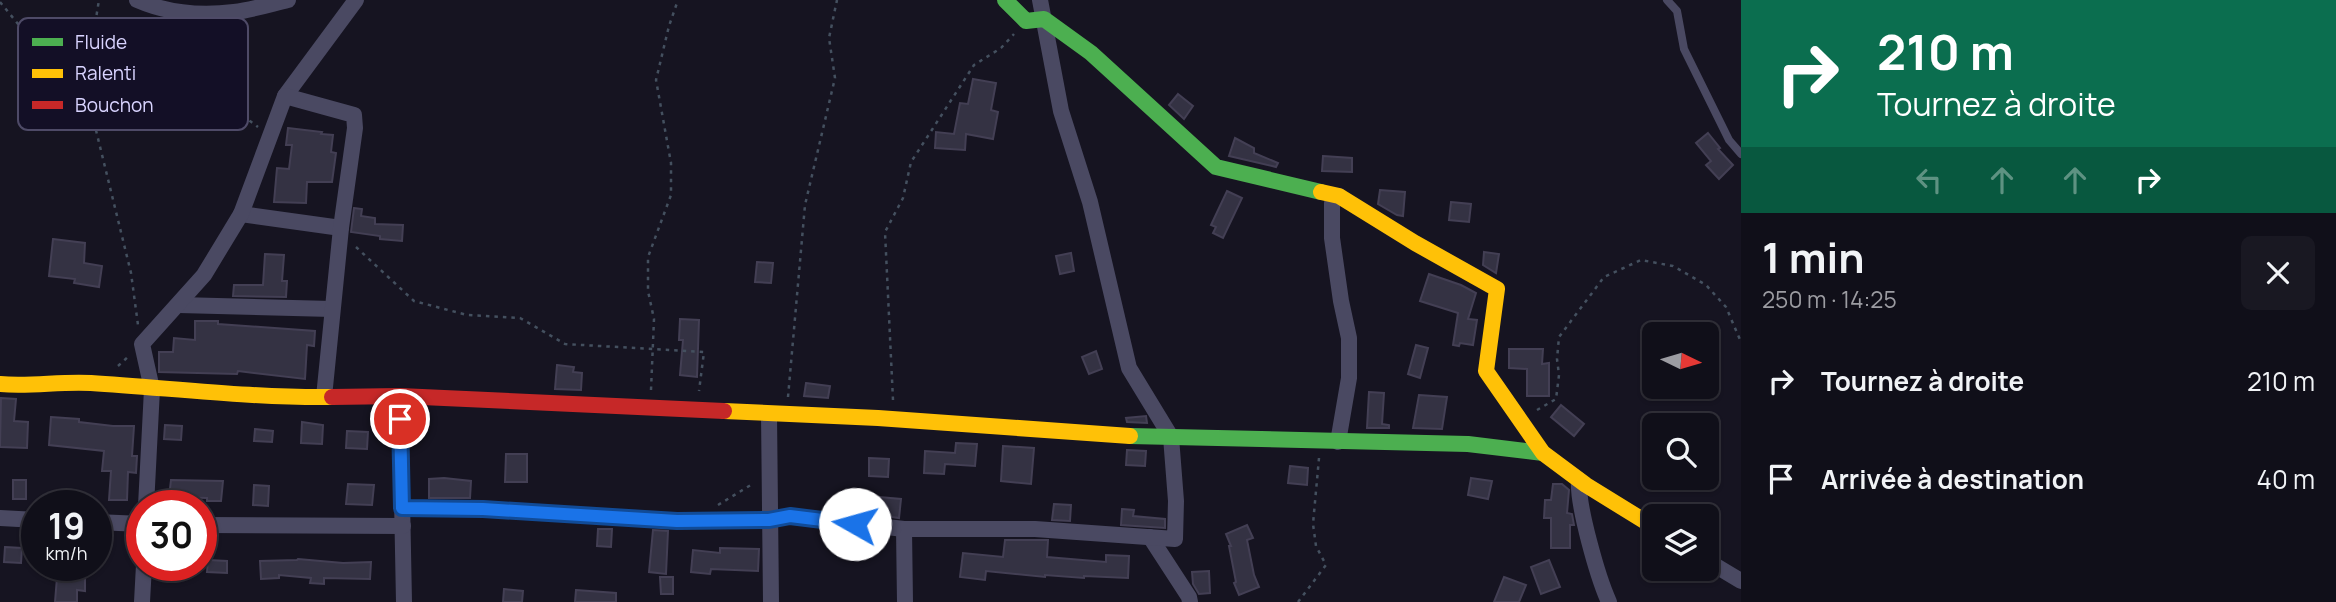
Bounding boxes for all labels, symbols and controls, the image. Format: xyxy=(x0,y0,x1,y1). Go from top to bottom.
legend xyxy=(18,18,248,130)
text: 210 m xyxy=(1877,18,2014,85)
icon: right xyxy=(1762,28,1853,119)
text: Fluide xyxy=(75,29,127,55)
text: Ralenti xyxy=(75,60,136,86)
text: Tournez à droite xyxy=(1877,82,2116,126)
text: Bouchon xyxy=(75,92,154,118)
icon: left xyxy=(1910,161,1948,199)
icon: ahead xyxy=(1983,161,2021,199)
icon: ahead xyxy=(2056,161,2094,199)
icon: right xyxy=(2129,161,2167,199)
text: 1 min xyxy=(1762,228,1865,286)
button: close xyxy=(2241,236,2315,310)
text: 250 m · 14:25 xyxy=(1762,283,1897,315)
north arrow xyxy=(1642,322,1718,399)
map controls xyxy=(1642,322,1719,581)
icon: right xyxy=(1762,362,1800,400)
text: Tournez à droite xyxy=(1821,363,2024,399)
text: 210 m xyxy=(2247,363,2315,399)
pin xyxy=(370,389,430,449)
icon: arrive xyxy=(381,400,419,438)
button: search xyxy=(1642,413,1719,490)
icon: arrive xyxy=(1762,460,1800,498)
text: Arrivée à destination xyxy=(1821,461,2084,497)
text: 40 m xyxy=(2257,461,2315,497)
position arrow xyxy=(818,487,892,561)
speed limit sign: 30 xyxy=(126,490,217,581)
text: 19 xyxy=(48,502,85,550)
button: layers xyxy=(1642,504,1719,581)
text: km/h xyxy=(46,541,87,565)

